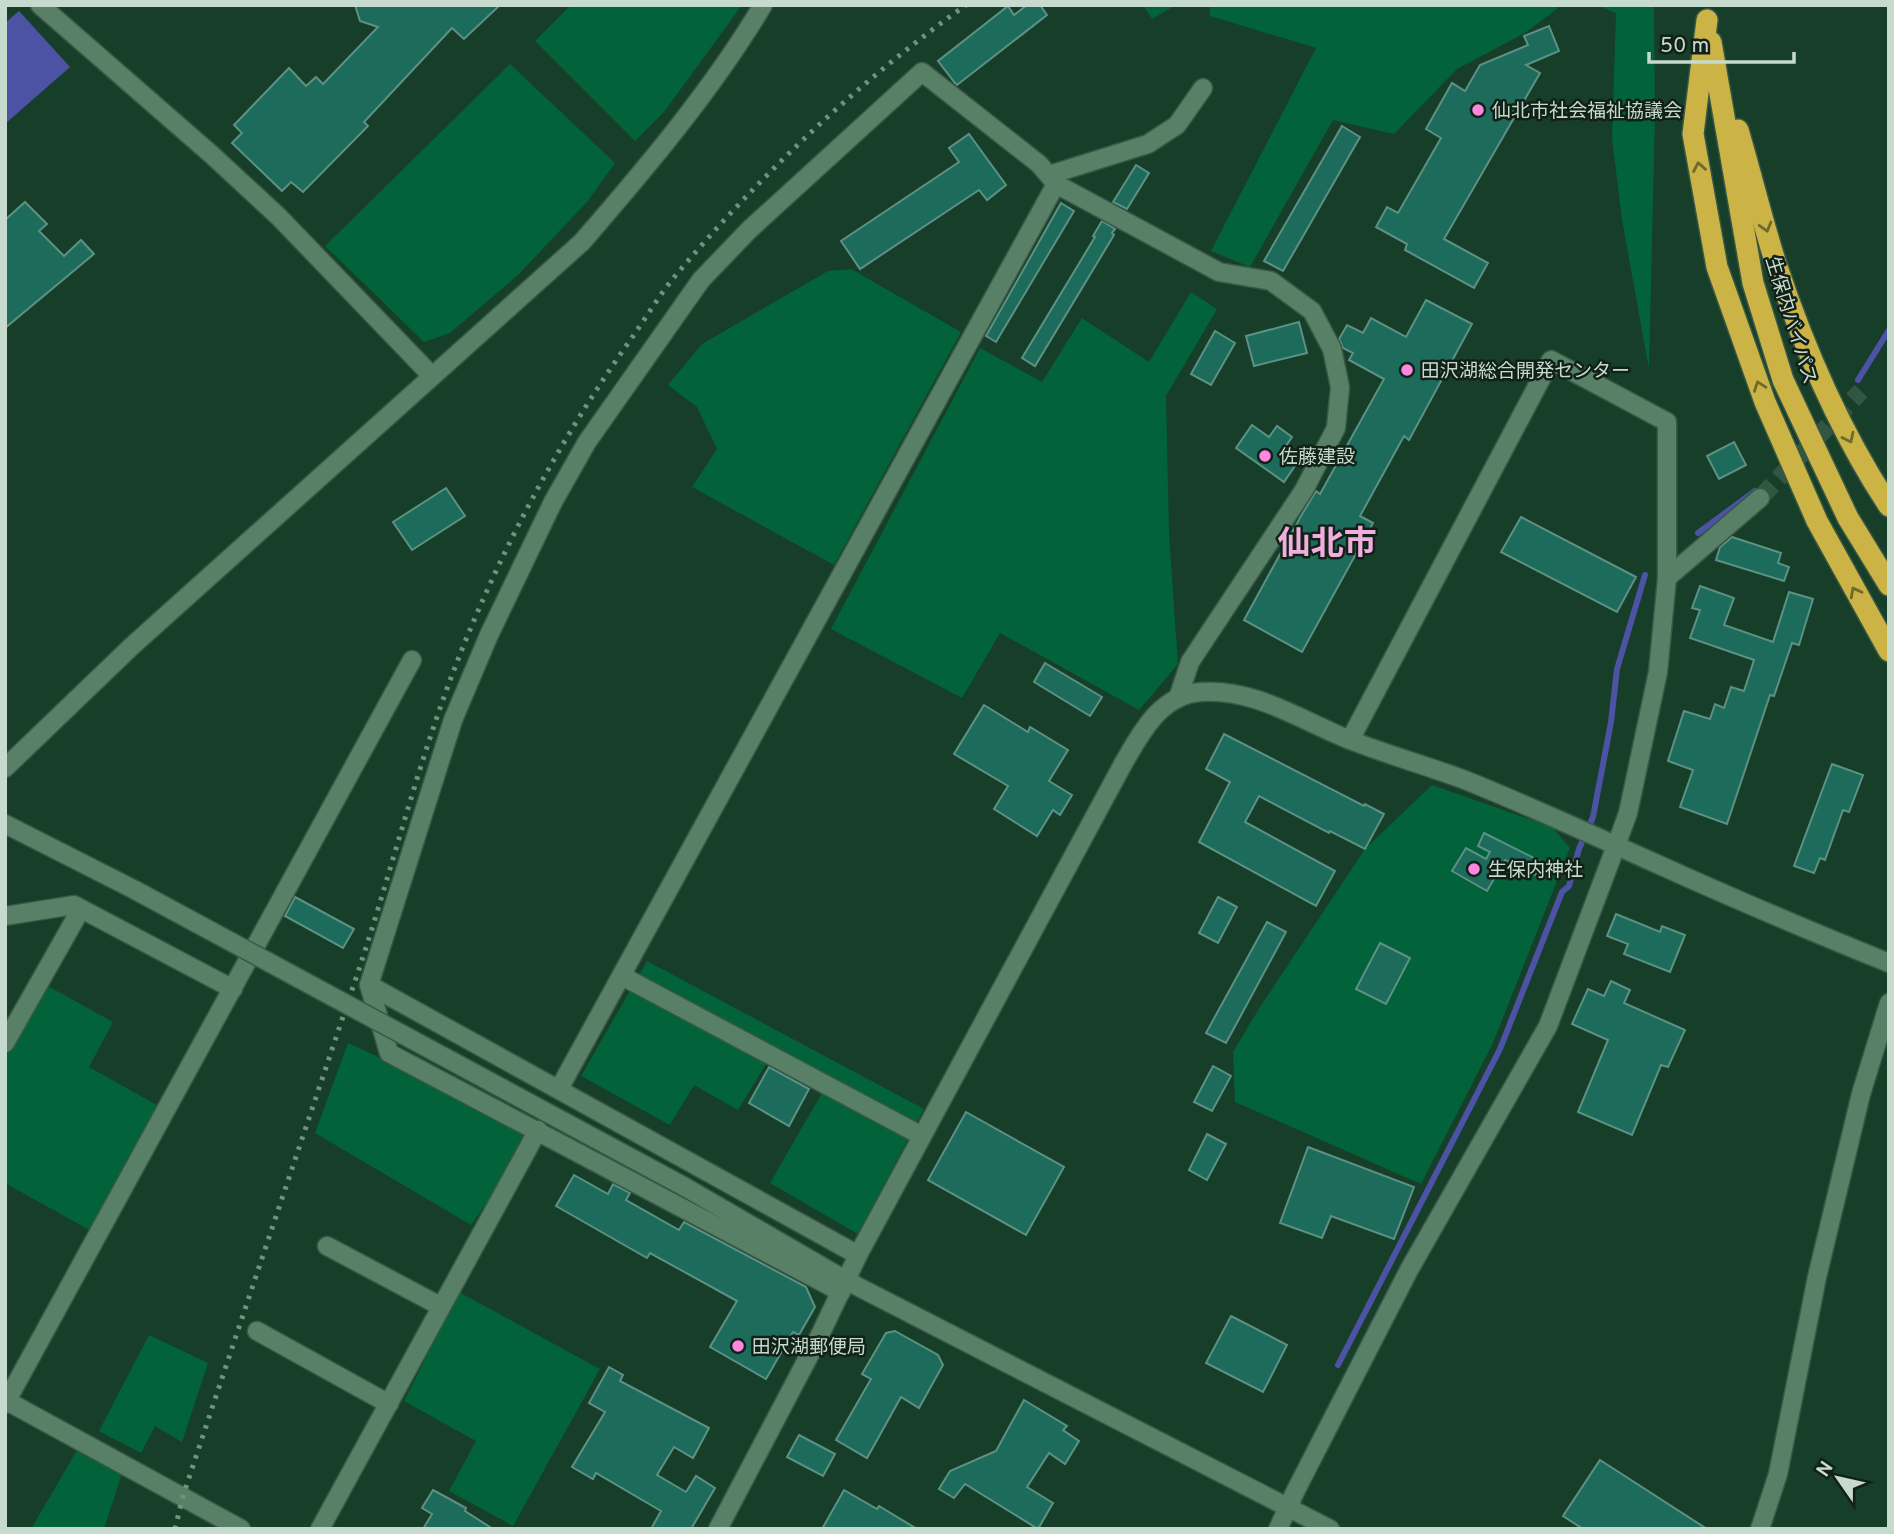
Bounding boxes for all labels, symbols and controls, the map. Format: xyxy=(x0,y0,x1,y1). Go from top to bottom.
scale bar xyxy=(1649,21,1794,65)
text: 50 m xyxy=(1660,33,1709,60)
place label: 仙北市社会福祉協議会 xyxy=(1492,100,1682,124)
marker: 仙北市社会福祉協議会 xyxy=(1470,102,1486,118)
one-way arrow xyxy=(1692,161,1707,173)
one-way arrow xyxy=(1757,221,1772,233)
street label: 生保内バイパス xyxy=(1759,254,1821,388)
place label: 田沢湖総合開発センター xyxy=(1421,360,1630,384)
marker: 田沢湖総合開発センター xyxy=(1399,362,1415,378)
one-way arrow xyxy=(1753,380,1767,392)
one-way arrow xyxy=(1841,431,1855,443)
place label: 佐藤建設 xyxy=(1279,446,1355,470)
marker: 佐藤建設 xyxy=(1257,448,1273,464)
district label: 仙北市 xyxy=(1278,525,1377,567)
one-way arrow xyxy=(1850,586,1863,599)
place label: 生保内神社 xyxy=(1488,859,1583,883)
marker: 生保内神社 xyxy=(1466,861,1482,877)
place label: 田沢湖郵便局 xyxy=(752,1336,866,1360)
marker: 田沢湖郵便局 xyxy=(730,1338,746,1354)
north arrow xyxy=(1803,1443,1873,1513)
text: N xyxy=(1812,1457,1839,1482)

